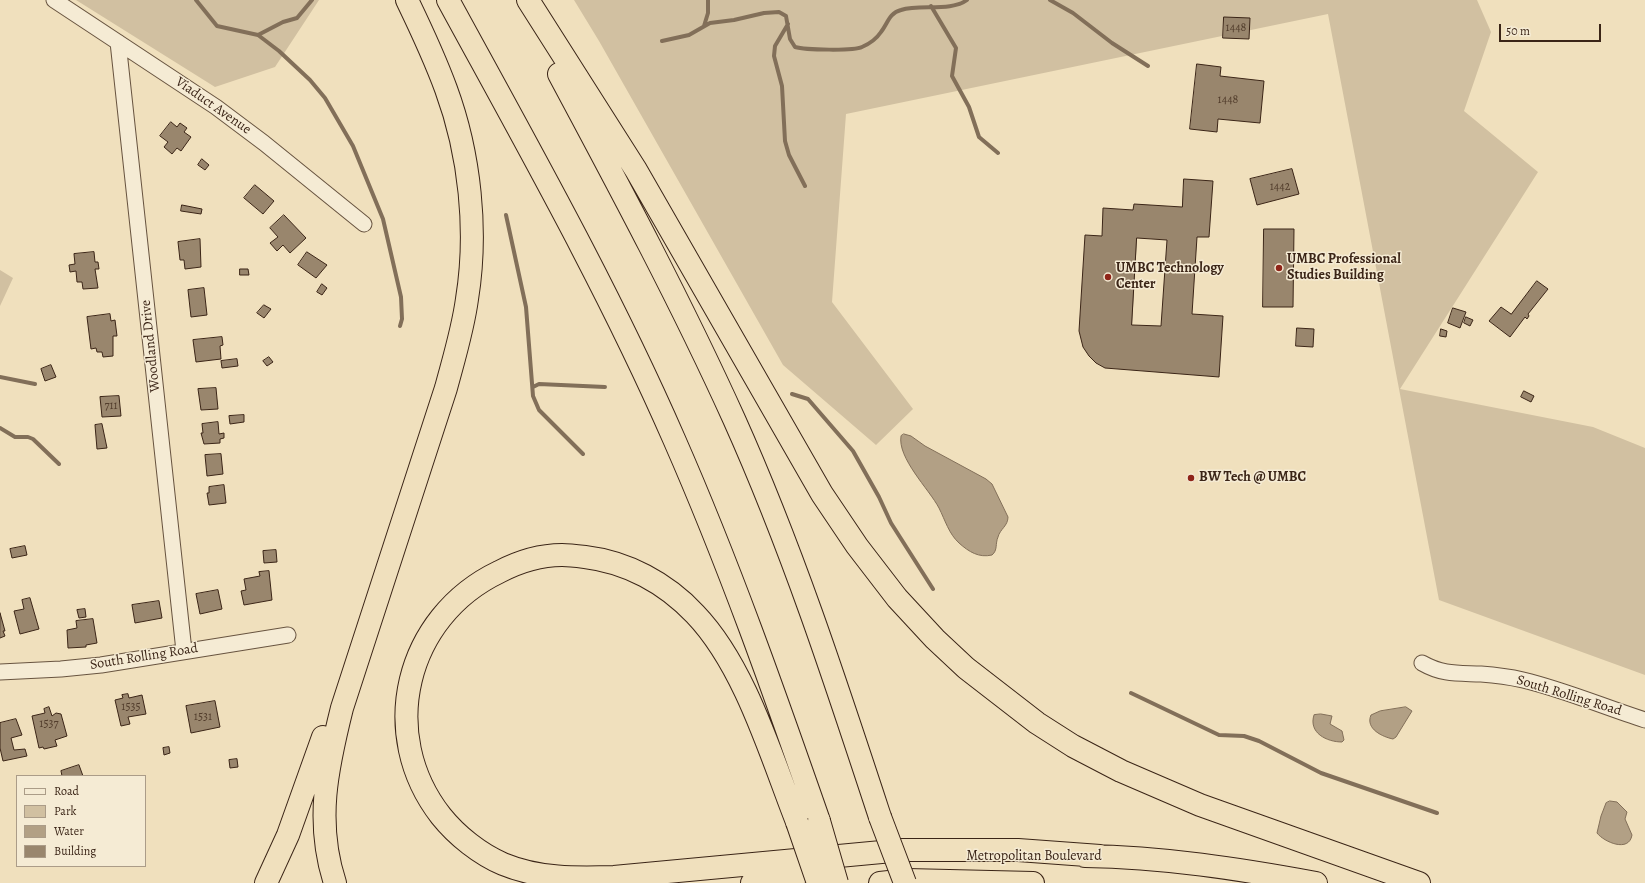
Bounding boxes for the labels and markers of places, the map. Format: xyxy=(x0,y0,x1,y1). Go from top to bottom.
place label: UMBC Professional Studies Building xyxy=(1287,252,1401,284)
place label: UMBC Technology Center xyxy=(1116,261,1224,294)
marker: UMBC Professional Studies Building xyxy=(1274,263,1284,273)
marker: UMBC Technology Center xyxy=(1103,272,1113,282)
place label: BW Tech @ UMBC xyxy=(1199,470,1306,486)
marker: BW Tech @ UMBC xyxy=(1186,473,1196,483)

